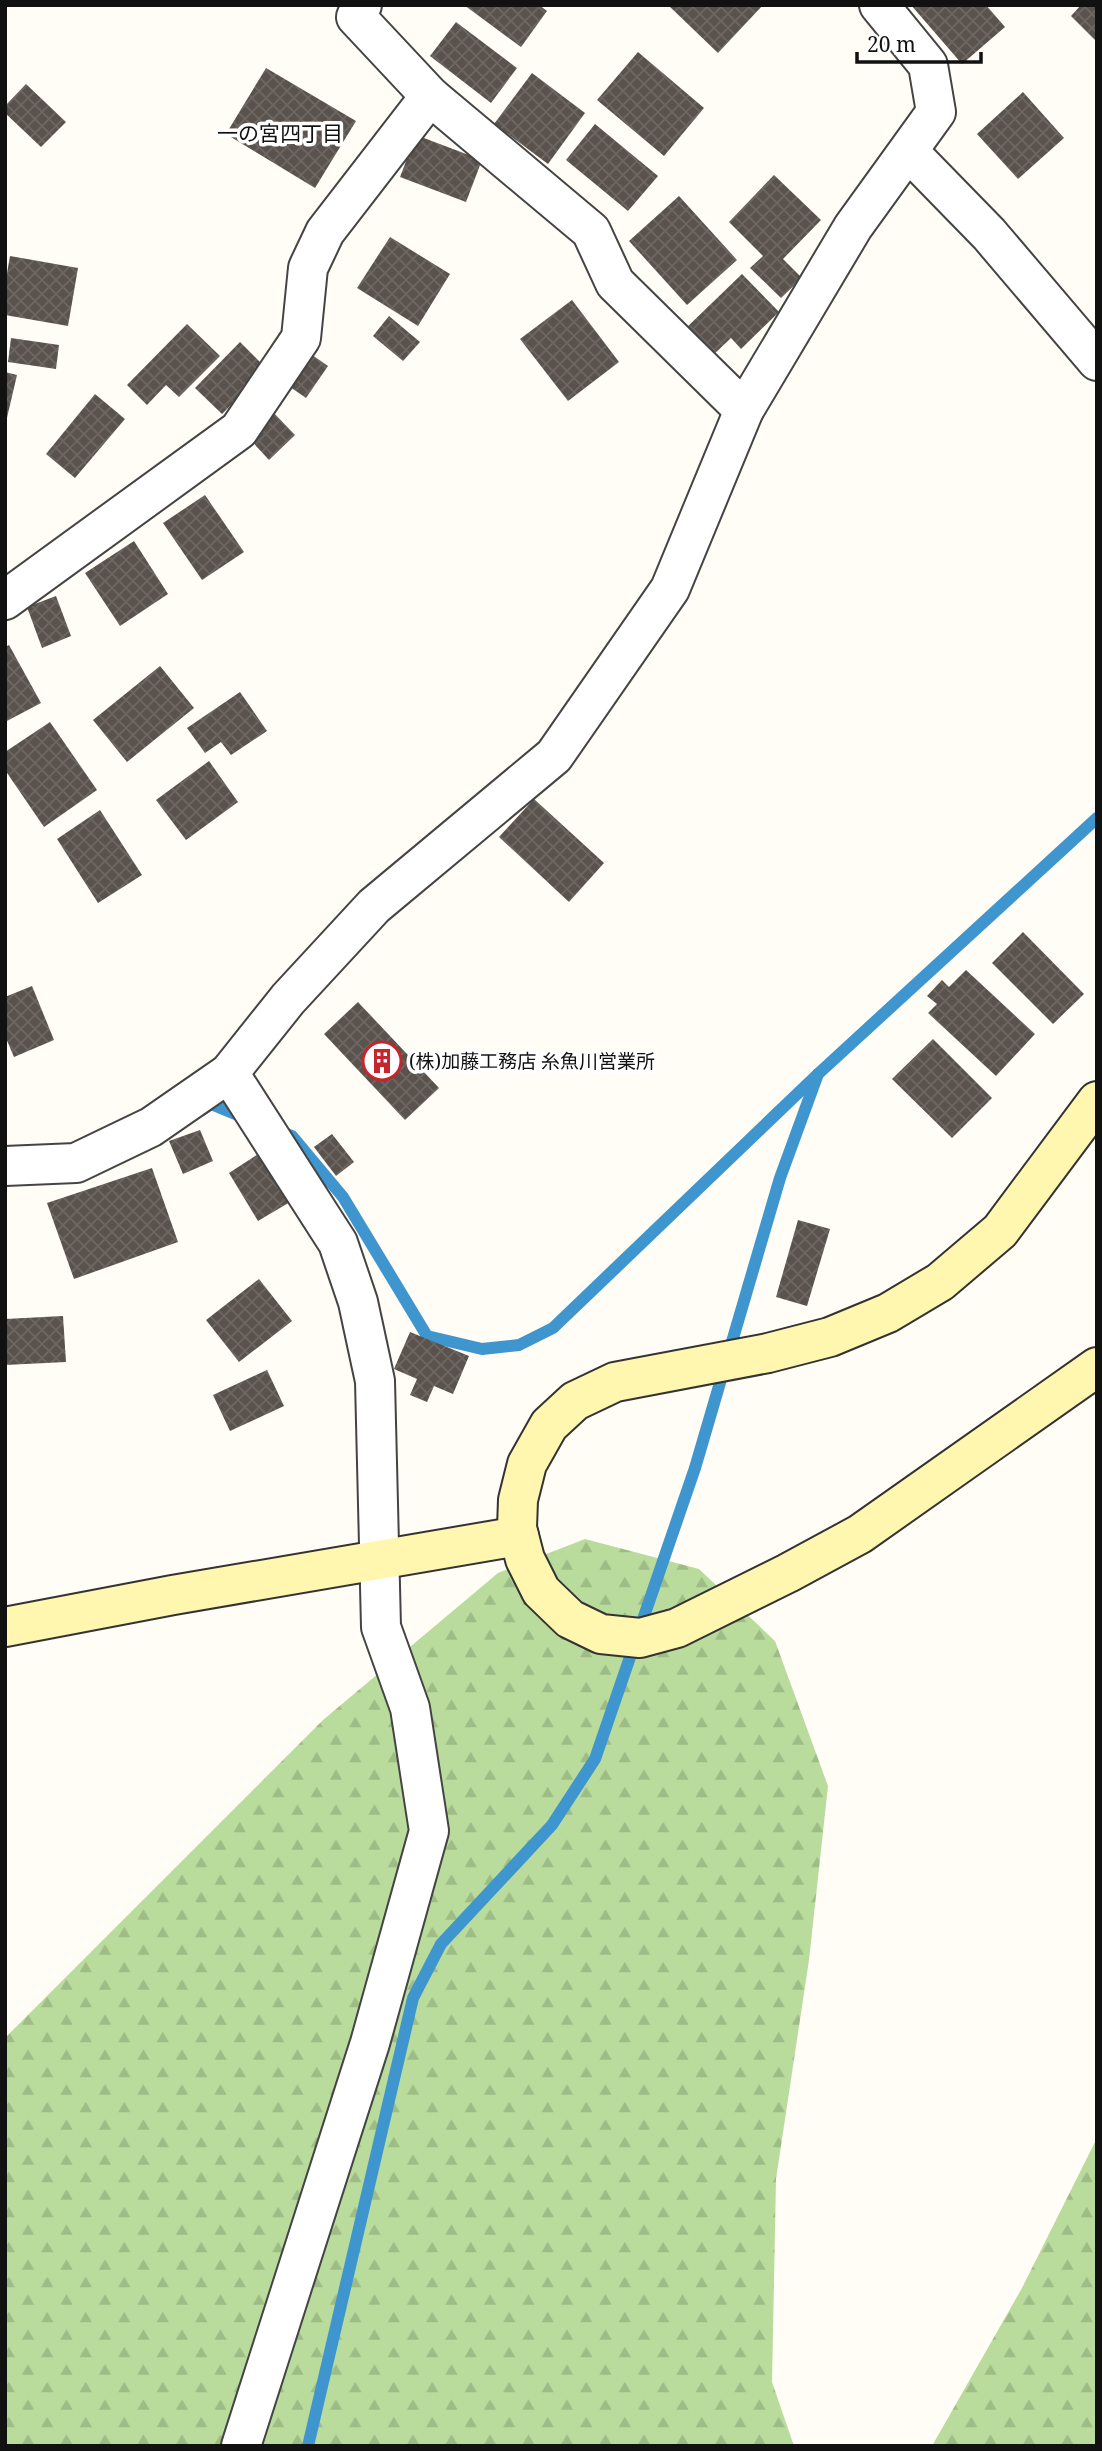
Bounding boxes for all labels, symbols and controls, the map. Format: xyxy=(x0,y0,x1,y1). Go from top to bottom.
scale bar xyxy=(857,21,981,65)
text: 20 m xyxy=(867,30,916,58)
district label: 一の宮四丁目 xyxy=(217,119,343,147)
building icon: (株)加藤工務店 糸魚川営業所 xyxy=(361,1040,403,1082)
place label: (株)加藤工務店 糸魚川営業所 xyxy=(409,1048,655,1074)

